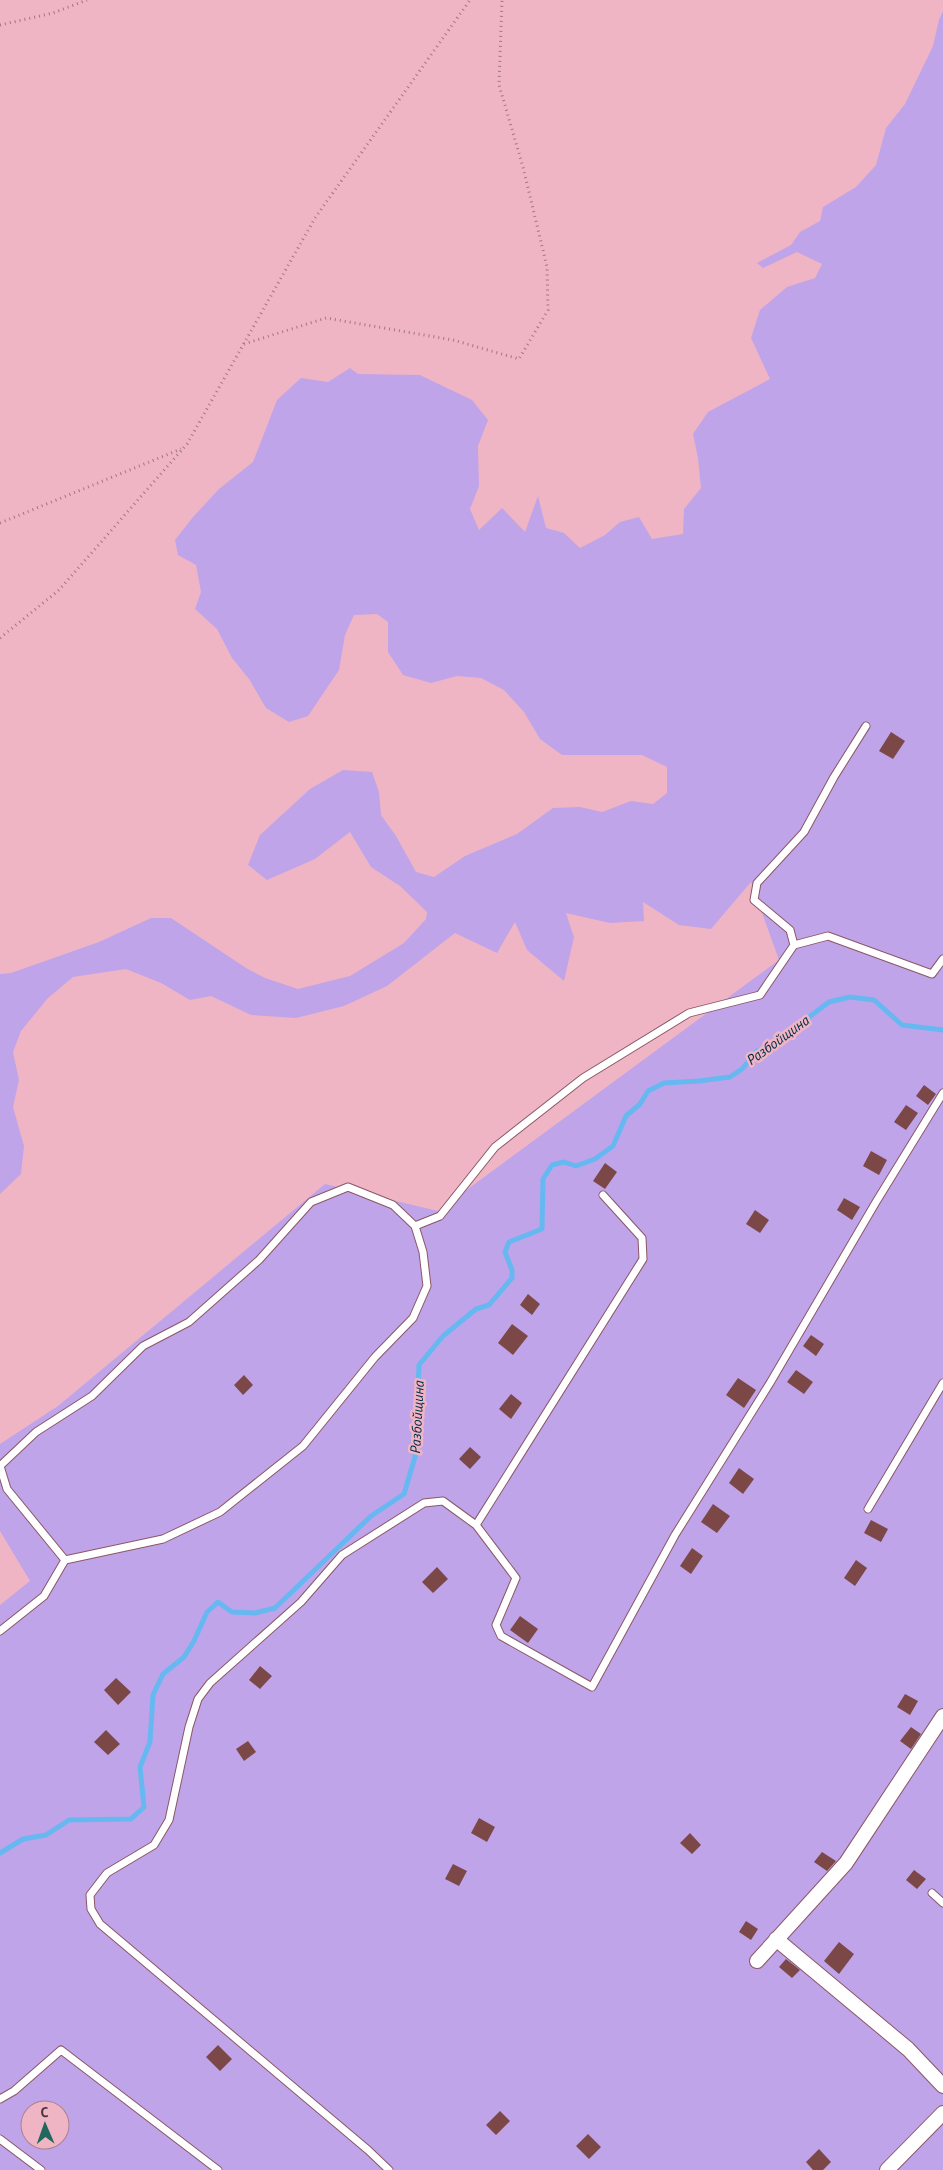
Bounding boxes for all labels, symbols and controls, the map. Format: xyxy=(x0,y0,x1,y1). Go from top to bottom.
water label: Разбойщина xyxy=(743,1011,813,1069)
water label: Разбойщина xyxy=(406,1380,428,1454)
north arrow xyxy=(20,2100,70,2150)
text: С xyxy=(40,2103,49,2121)

